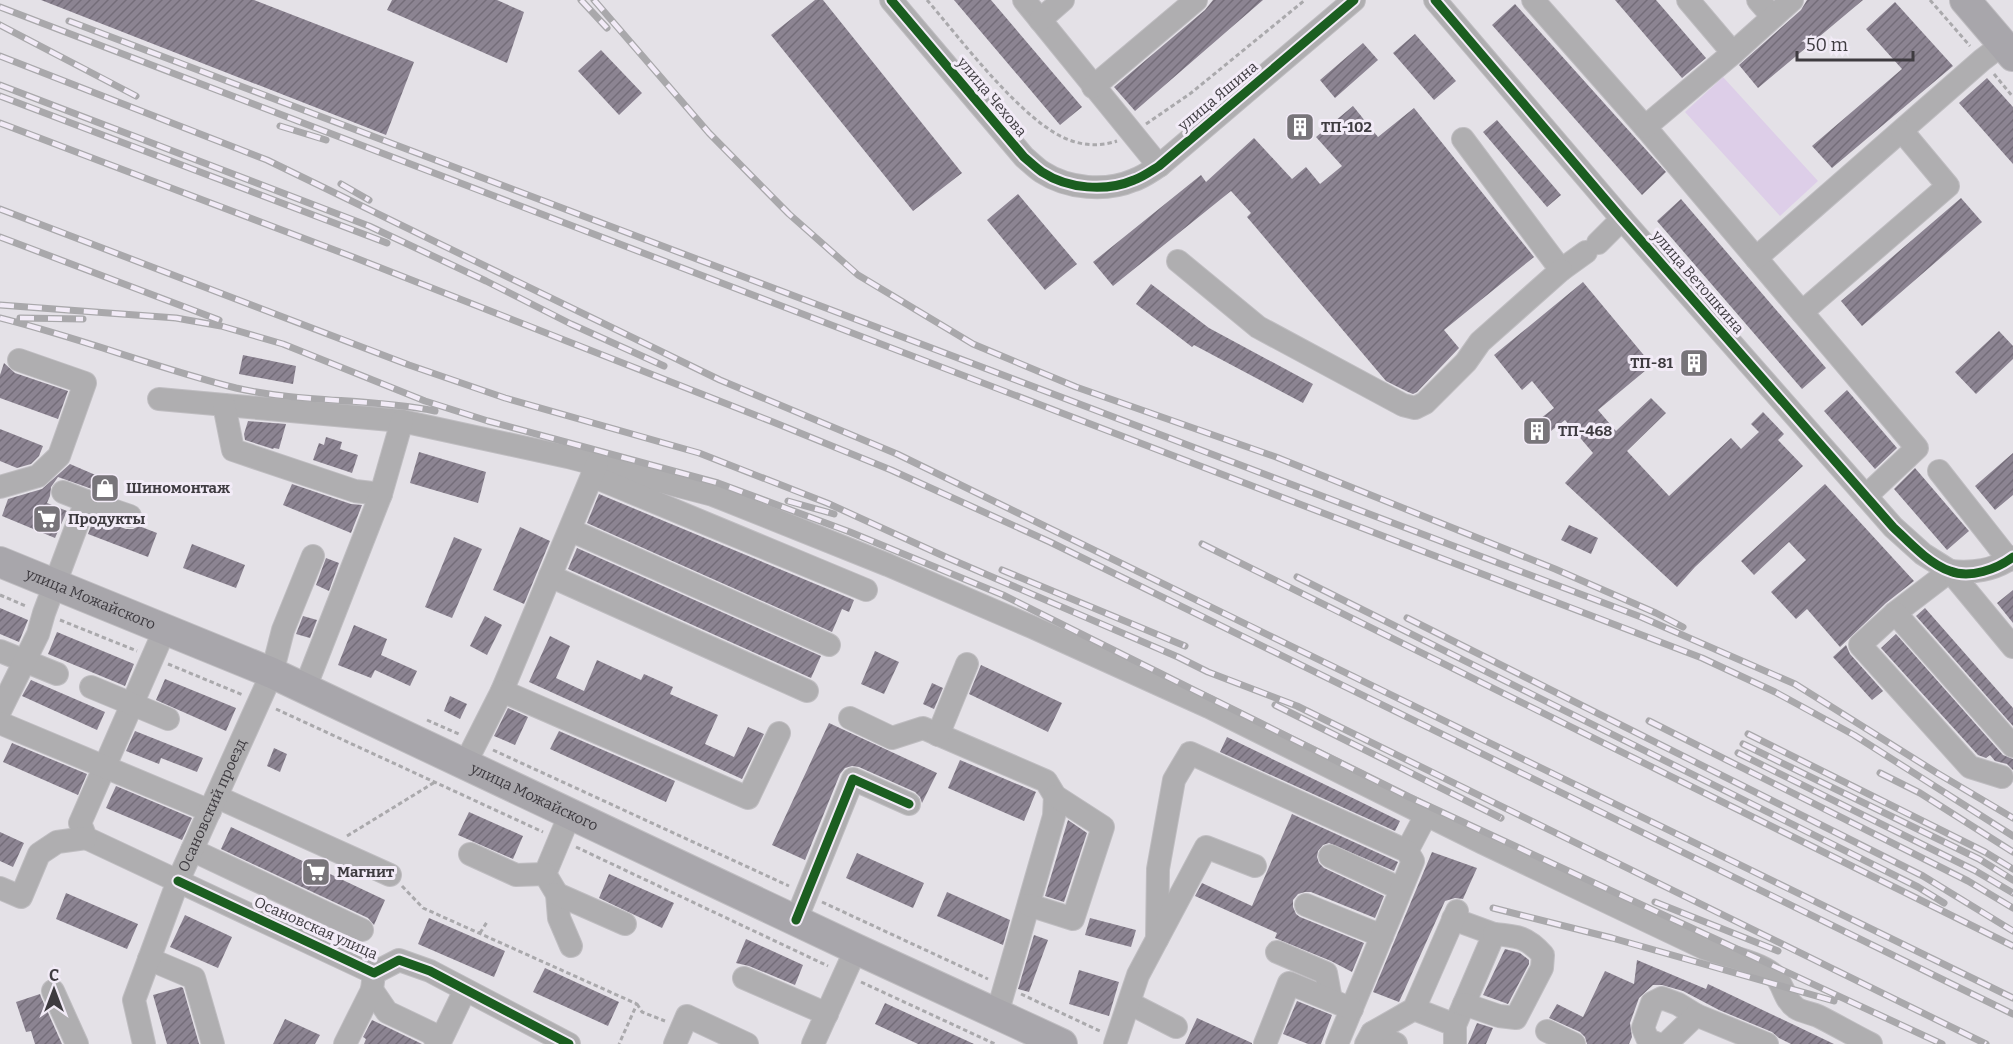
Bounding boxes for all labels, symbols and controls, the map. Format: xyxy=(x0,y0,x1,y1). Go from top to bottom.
scale bar xyxy=(1797,24,1912,62)
text: 50 m xyxy=(1806,34,1848,56)
street label: улица Чехова xyxy=(953,53,1030,140)
street label: улица Яшина xyxy=(1174,58,1261,135)
building icon: ТП-102 xyxy=(1284,111,1316,143)
place label: ТП-102 xyxy=(1321,118,1372,136)
street label: улица Ветошкина xyxy=(1648,226,1748,337)
building icon: ТП-81 xyxy=(1678,347,1710,379)
place label: ТП-81 xyxy=(1630,354,1674,372)
building icon: ТП-468 xyxy=(1521,415,1553,447)
place label: ТП-468 xyxy=(1558,422,1612,440)
shop icon: Шиномонтаж xyxy=(89,472,121,504)
place label: Шиномонтаж xyxy=(126,479,230,497)
supermarket icon: Продукты xyxy=(31,503,63,535)
place label: Продукты xyxy=(68,510,145,528)
street label: улица Можайского xyxy=(22,564,158,634)
street label: Осановский проезд xyxy=(174,736,250,875)
street label: улица Можайского xyxy=(467,759,601,835)
supermarket icon: Магнит xyxy=(300,856,332,888)
place label: Магнит xyxy=(337,863,395,881)
street label: Осановская улица xyxy=(251,893,381,963)
north arrow xyxy=(24,960,84,1020)
text: С xyxy=(49,966,59,985)

